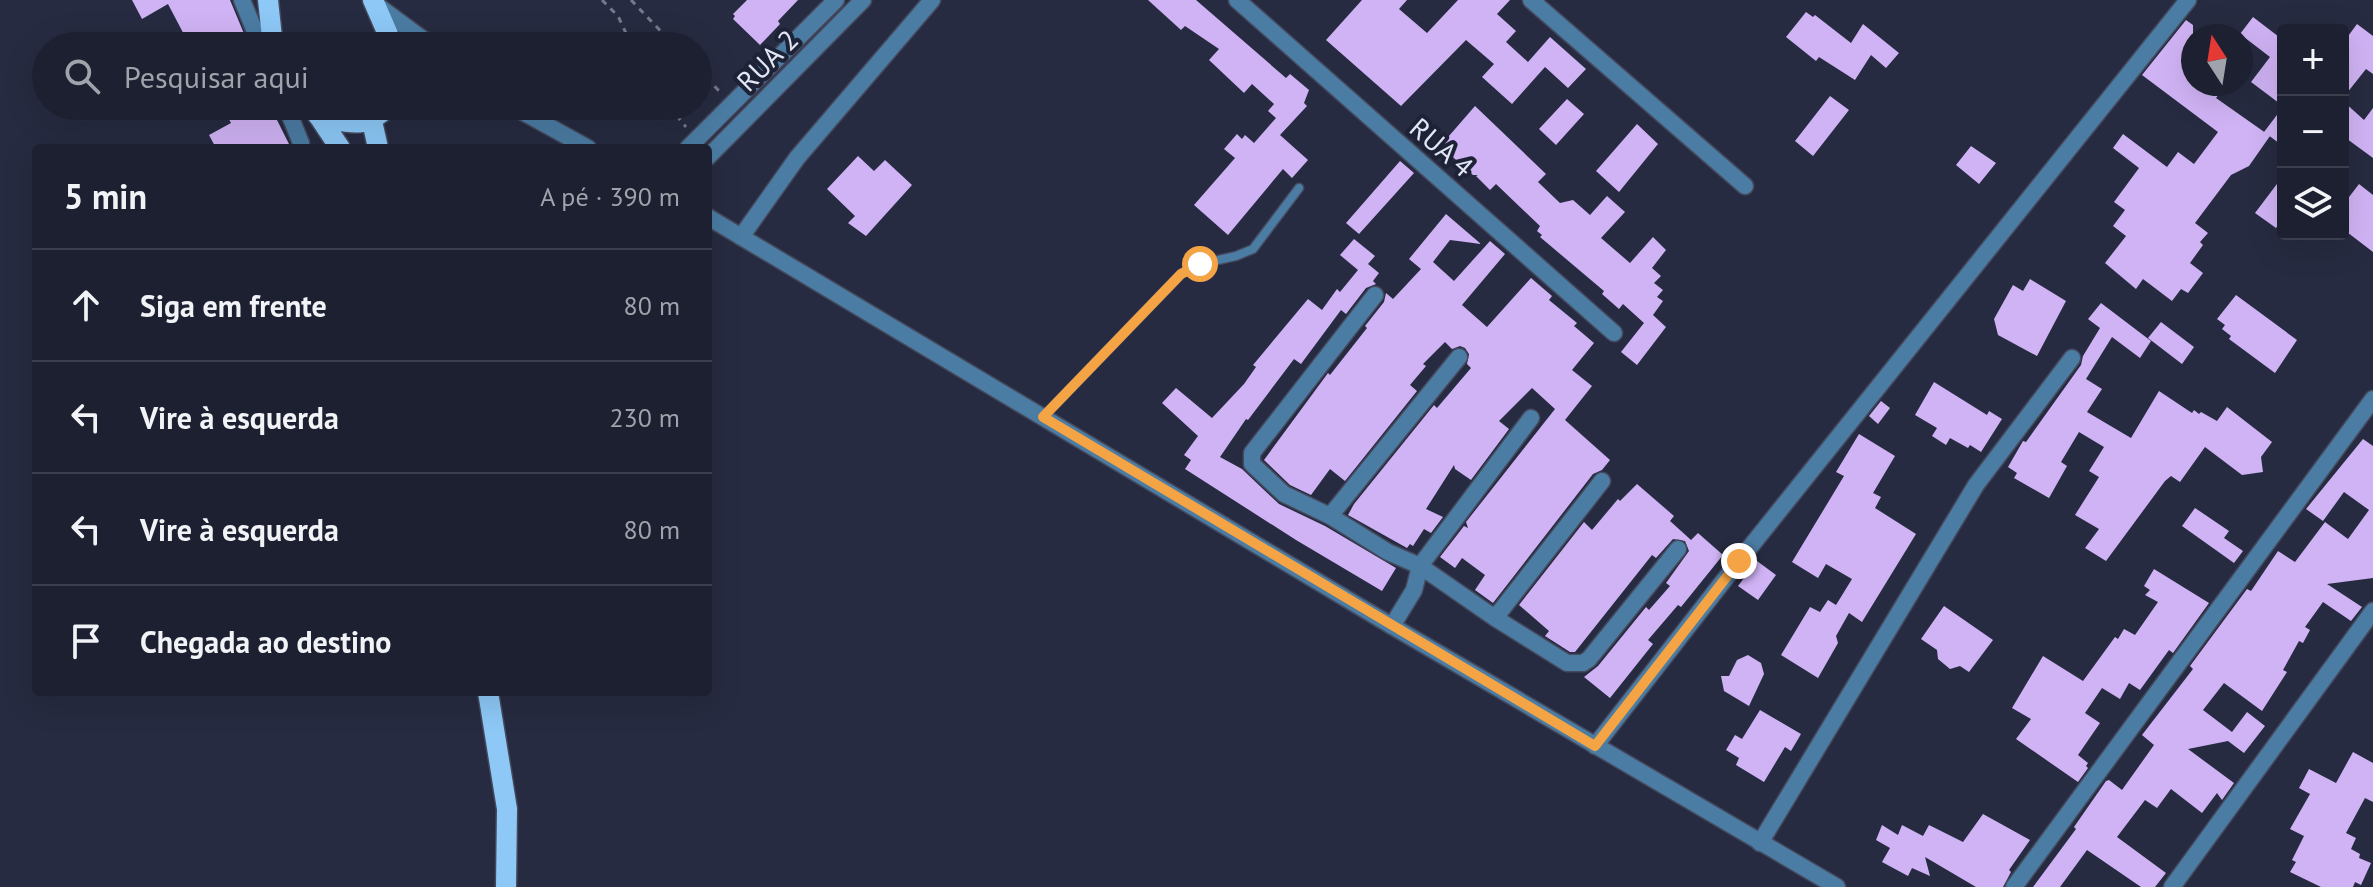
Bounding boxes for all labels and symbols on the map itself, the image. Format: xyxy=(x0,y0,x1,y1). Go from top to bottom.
street label: RUA 2 xyxy=(728,21,806,99)
north arrow xyxy=(2181,24,2253,96)
street label: RUA 4 xyxy=(1402,109,1482,185)
route start xyxy=(1182,246,1218,282)
route end xyxy=(1721,543,1757,579)

